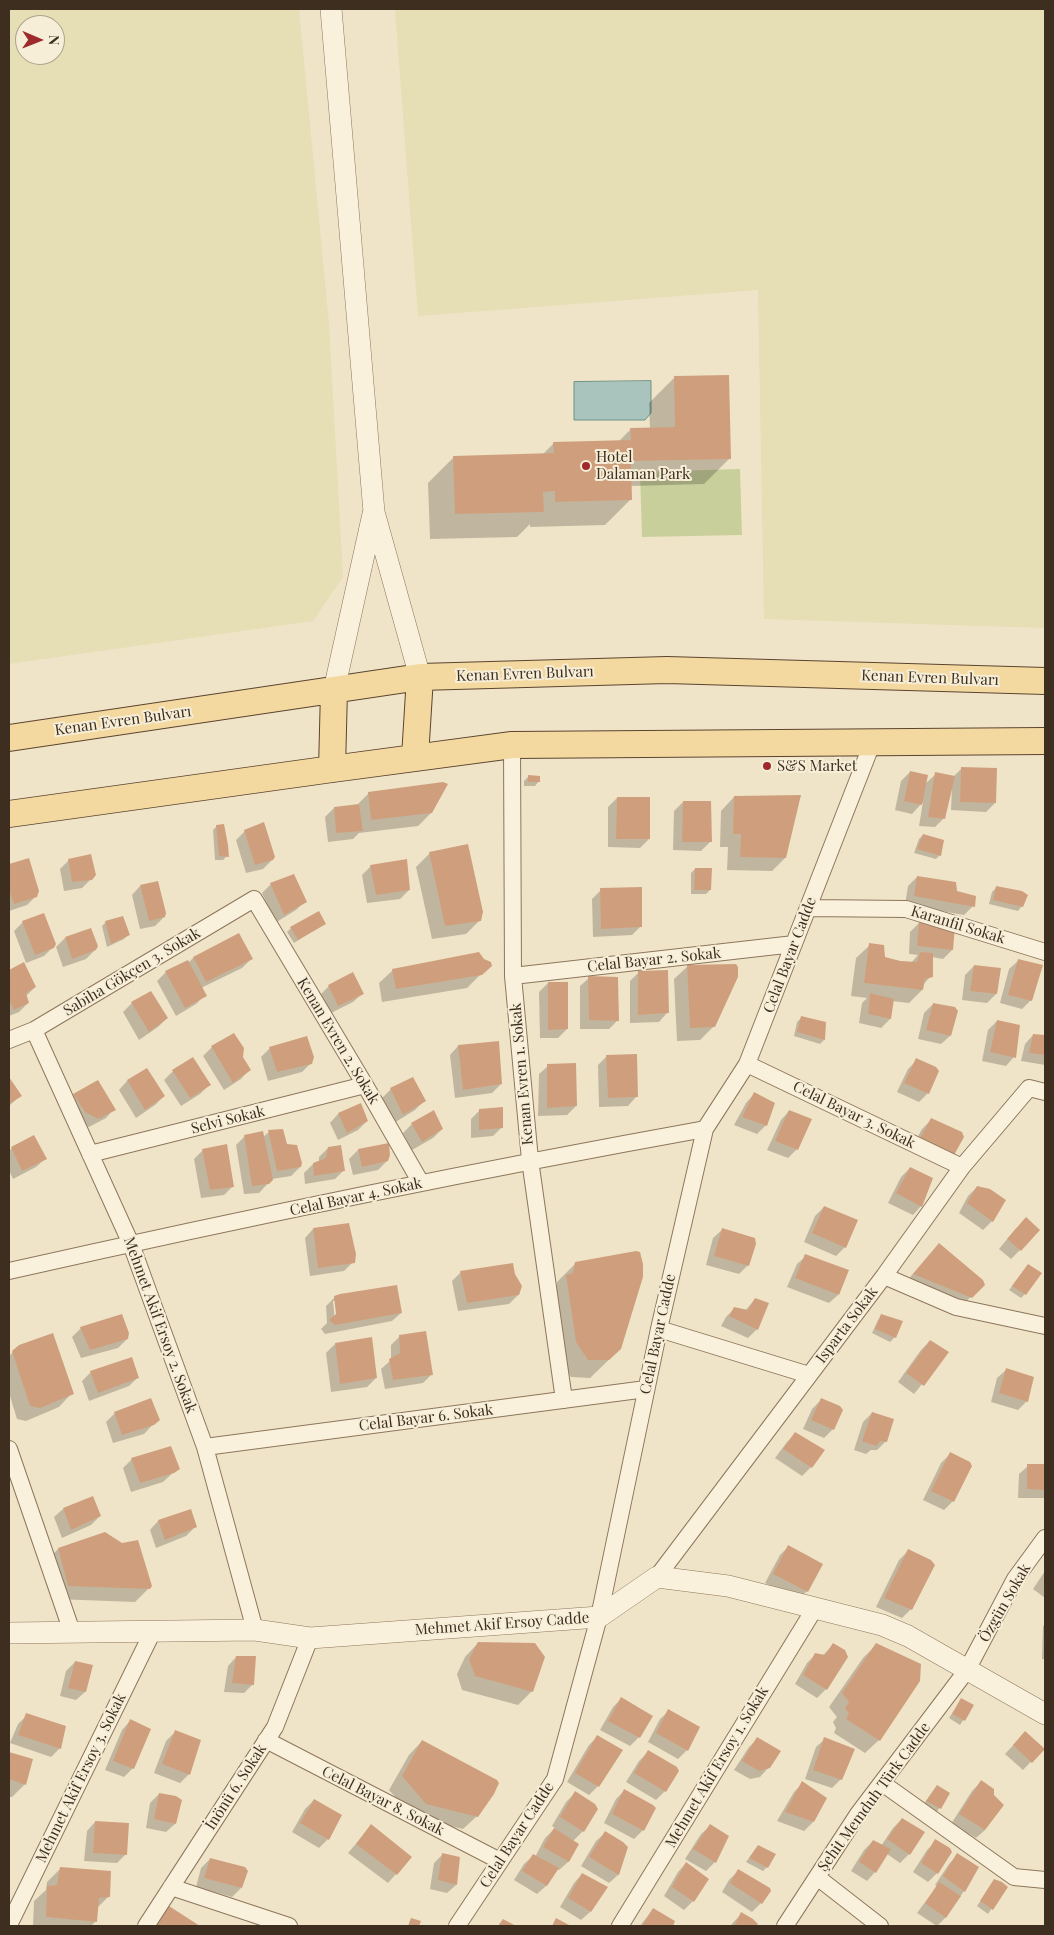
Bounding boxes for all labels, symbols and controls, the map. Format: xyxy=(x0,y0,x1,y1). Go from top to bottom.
north arrow xyxy=(15,15,65,65)
text: N xyxy=(45,35,64,45)
place label: Hotel Dalaman Park xyxy=(596,448,690,483)
marker: Hotel Dalaman Park xyxy=(580,460,592,472)
street label: Kenan Evren Bulvarı xyxy=(456,663,594,685)
street label: Kenan Evren Bulvarı xyxy=(861,667,999,689)
street label: Kenan Evren Bulvarı xyxy=(54,702,192,740)
place label: S&S Market xyxy=(777,757,857,775)
marker: S&S Market xyxy=(761,760,773,772)
street label: Celal Bayar Cadde xyxy=(760,895,820,1015)
street label: Karanfil Sokak xyxy=(909,902,1007,948)
street label: Sabiha Gökçen 3. Sokak xyxy=(60,924,204,1020)
street label: Celal Bayar 2. Sokak xyxy=(586,944,722,976)
street label: Kenan Evren 2. Sokak xyxy=(293,975,383,1107)
street label: Kenan Evren 1. Sokak xyxy=(507,1002,537,1146)
street label: Celal Bayar 3. Sokak xyxy=(790,1078,918,1152)
street label: Selvi Sokak xyxy=(189,1102,267,1138)
street label: Celal Bayar 4. Sokak xyxy=(288,1174,424,1220)
street label: Mehmet Akif Ersoy 2. Sokak xyxy=(120,1234,200,1416)
street label: Celal Bayar Cadde xyxy=(636,1272,680,1396)
street label: Isparta Sokak xyxy=(812,1283,882,1367)
street label: Celal Bayar 6. Sokak xyxy=(358,1401,494,1435)
street label: Özgün Sokak xyxy=(975,1561,1035,1645)
street label: Mehmet Akif Ersoy Cadde xyxy=(414,1609,590,1639)
street label: Mehmet Akif Ersoy 1. Sokak xyxy=(662,1683,772,1851)
street label: Mehmet Akif Ersoy 3. Sokak xyxy=(32,1690,130,1866)
street label: Şehit Memduh Türk Cadde xyxy=(814,1719,934,1875)
street label: İnönü 6. Sokak xyxy=(202,1741,270,1833)
street label: Celal Bayar 8. Sokak xyxy=(319,1762,447,1840)
street label: Celal Bayar Cadde xyxy=(476,1779,558,1891)

